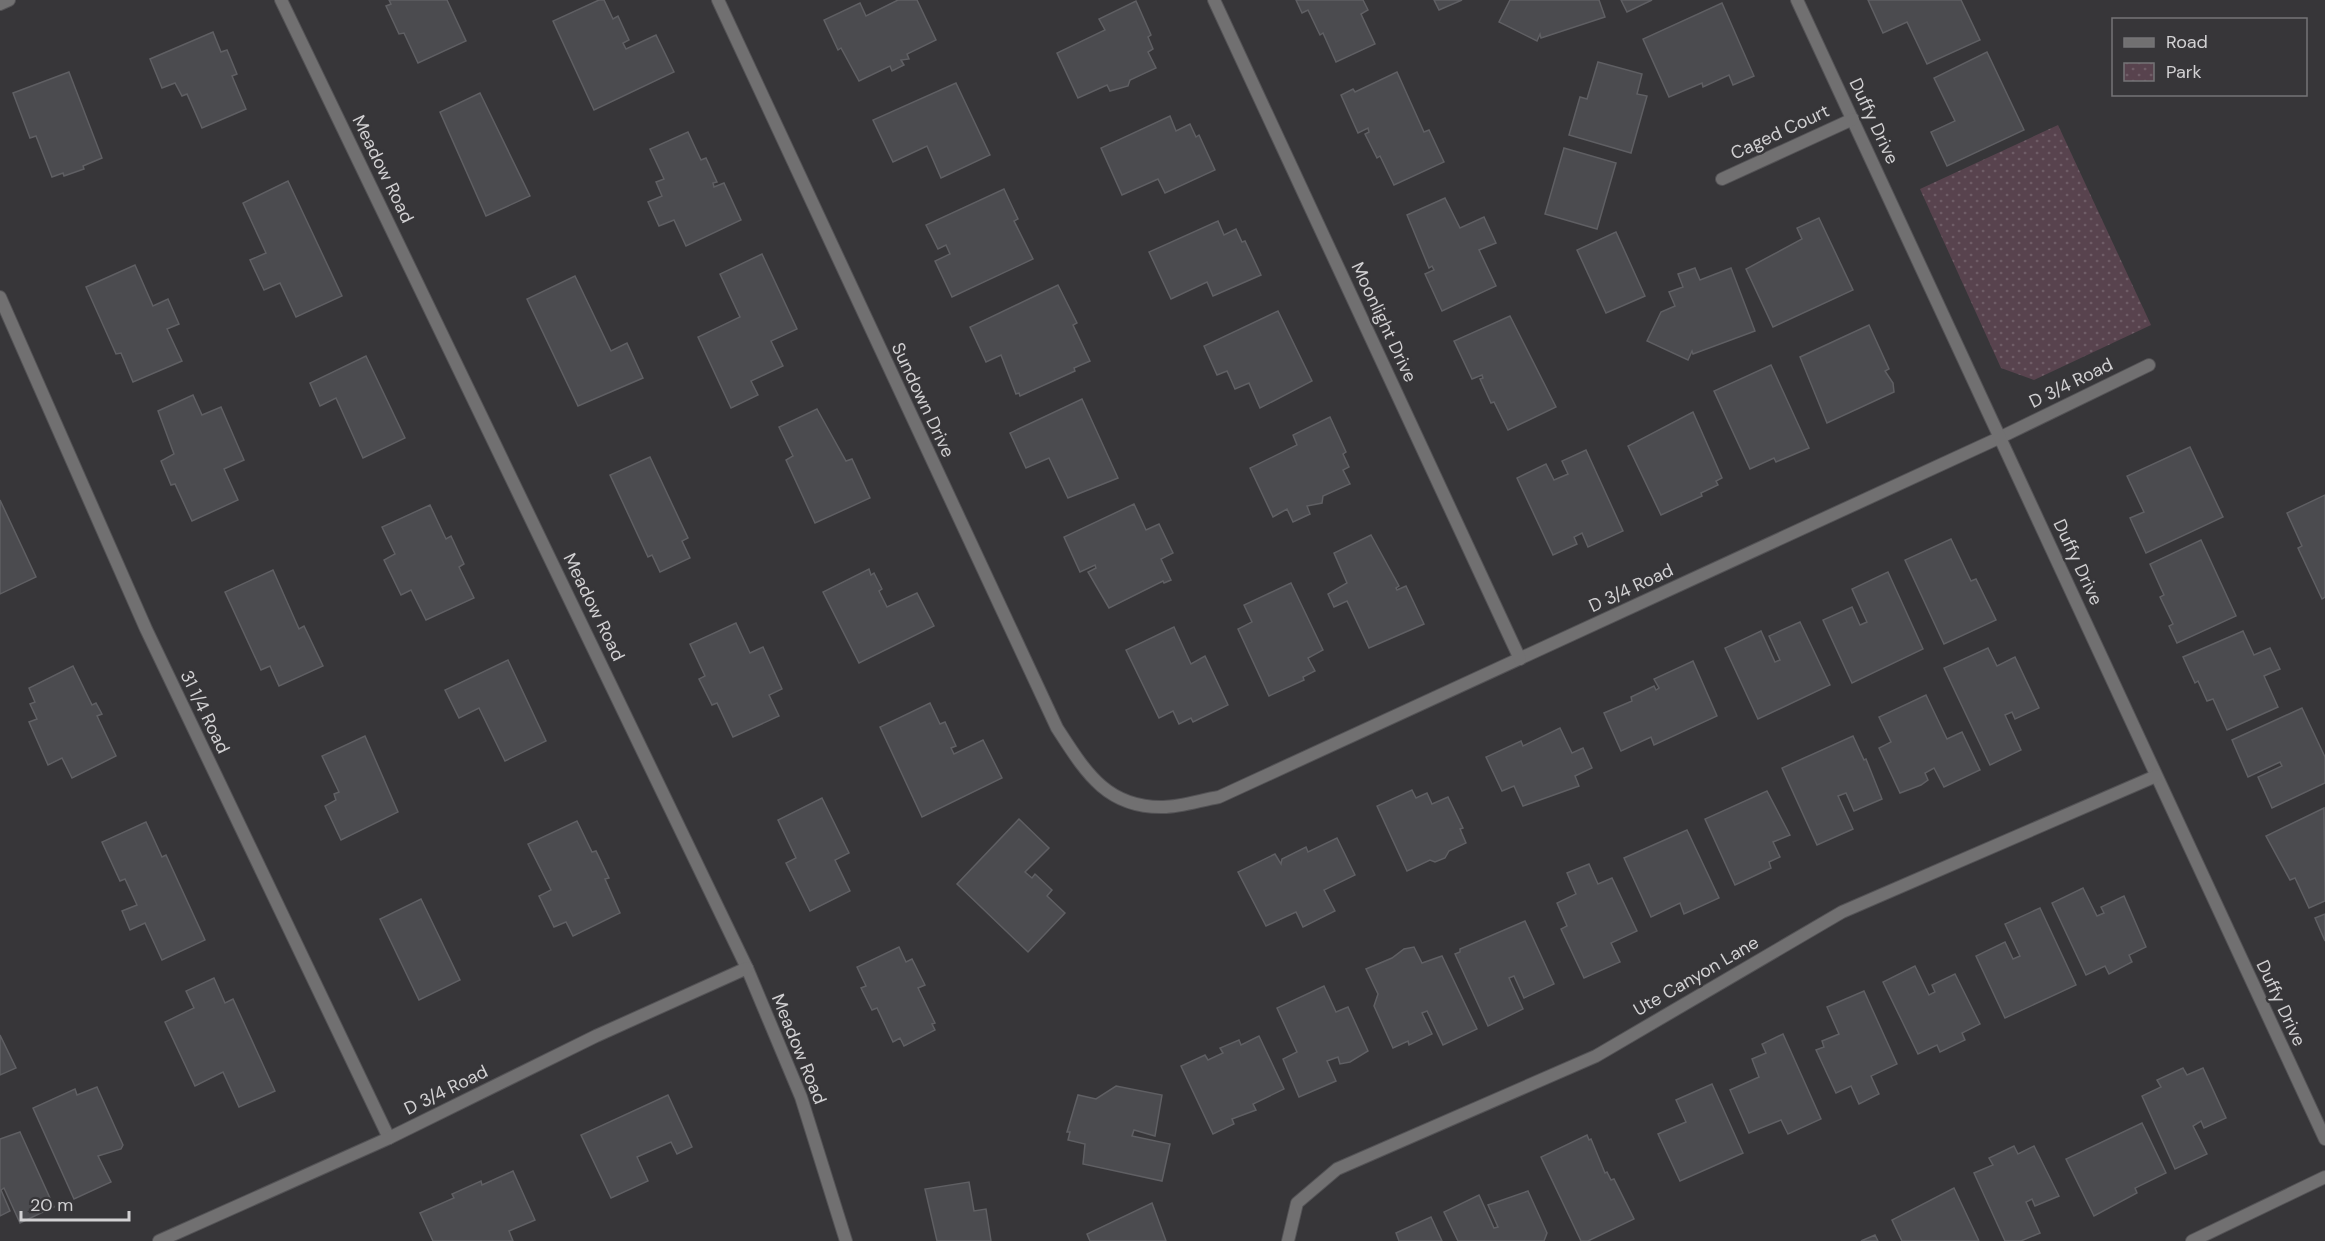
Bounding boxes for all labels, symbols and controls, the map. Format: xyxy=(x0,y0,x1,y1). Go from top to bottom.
legend xyxy=(2112,18,2307,96)
text: Road xyxy=(2166,30,2208,54)
text: Park xyxy=(2166,60,2202,84)
street label: Duffy Drive xyxy=(1844,74,1904,168)
street label: Caged Court xyxy=(1727,99,1833,165)
street label: Meadow Road xyxy=(347,111,419,227)
street label: Moonlight Drive xyxy=(1346,258,1422,386)
street label: Sundown Drive xyxy=(886,339,960,461)
street label: D 3/4 Road xyxy=(2025,352,2117,414)
street label: Duffy Drive xyxy=(2048,515,2108,609)
street label: Meadow Road xyxy=(558,549,630,665)
street label: D 3/4 Road xyxy=(1585,558,1677,618)
street label: 31 1/4 Road xyxy=(175,666,235,758)
street label: Ute Canyon Lane xyxy=(1629,930,1763,1022)
street label: Duffy Drive xyxy=(2251,956,2311,1050)
street label: Meadow Road xyxy=(766,990,832,1108)
street label: D 3/4 Road xyxy=(400,1059,492,1121)
scale bar xyxy=(21,1184,129,1222)
text: 20 m xyxy=(30,1193,73,1217)

